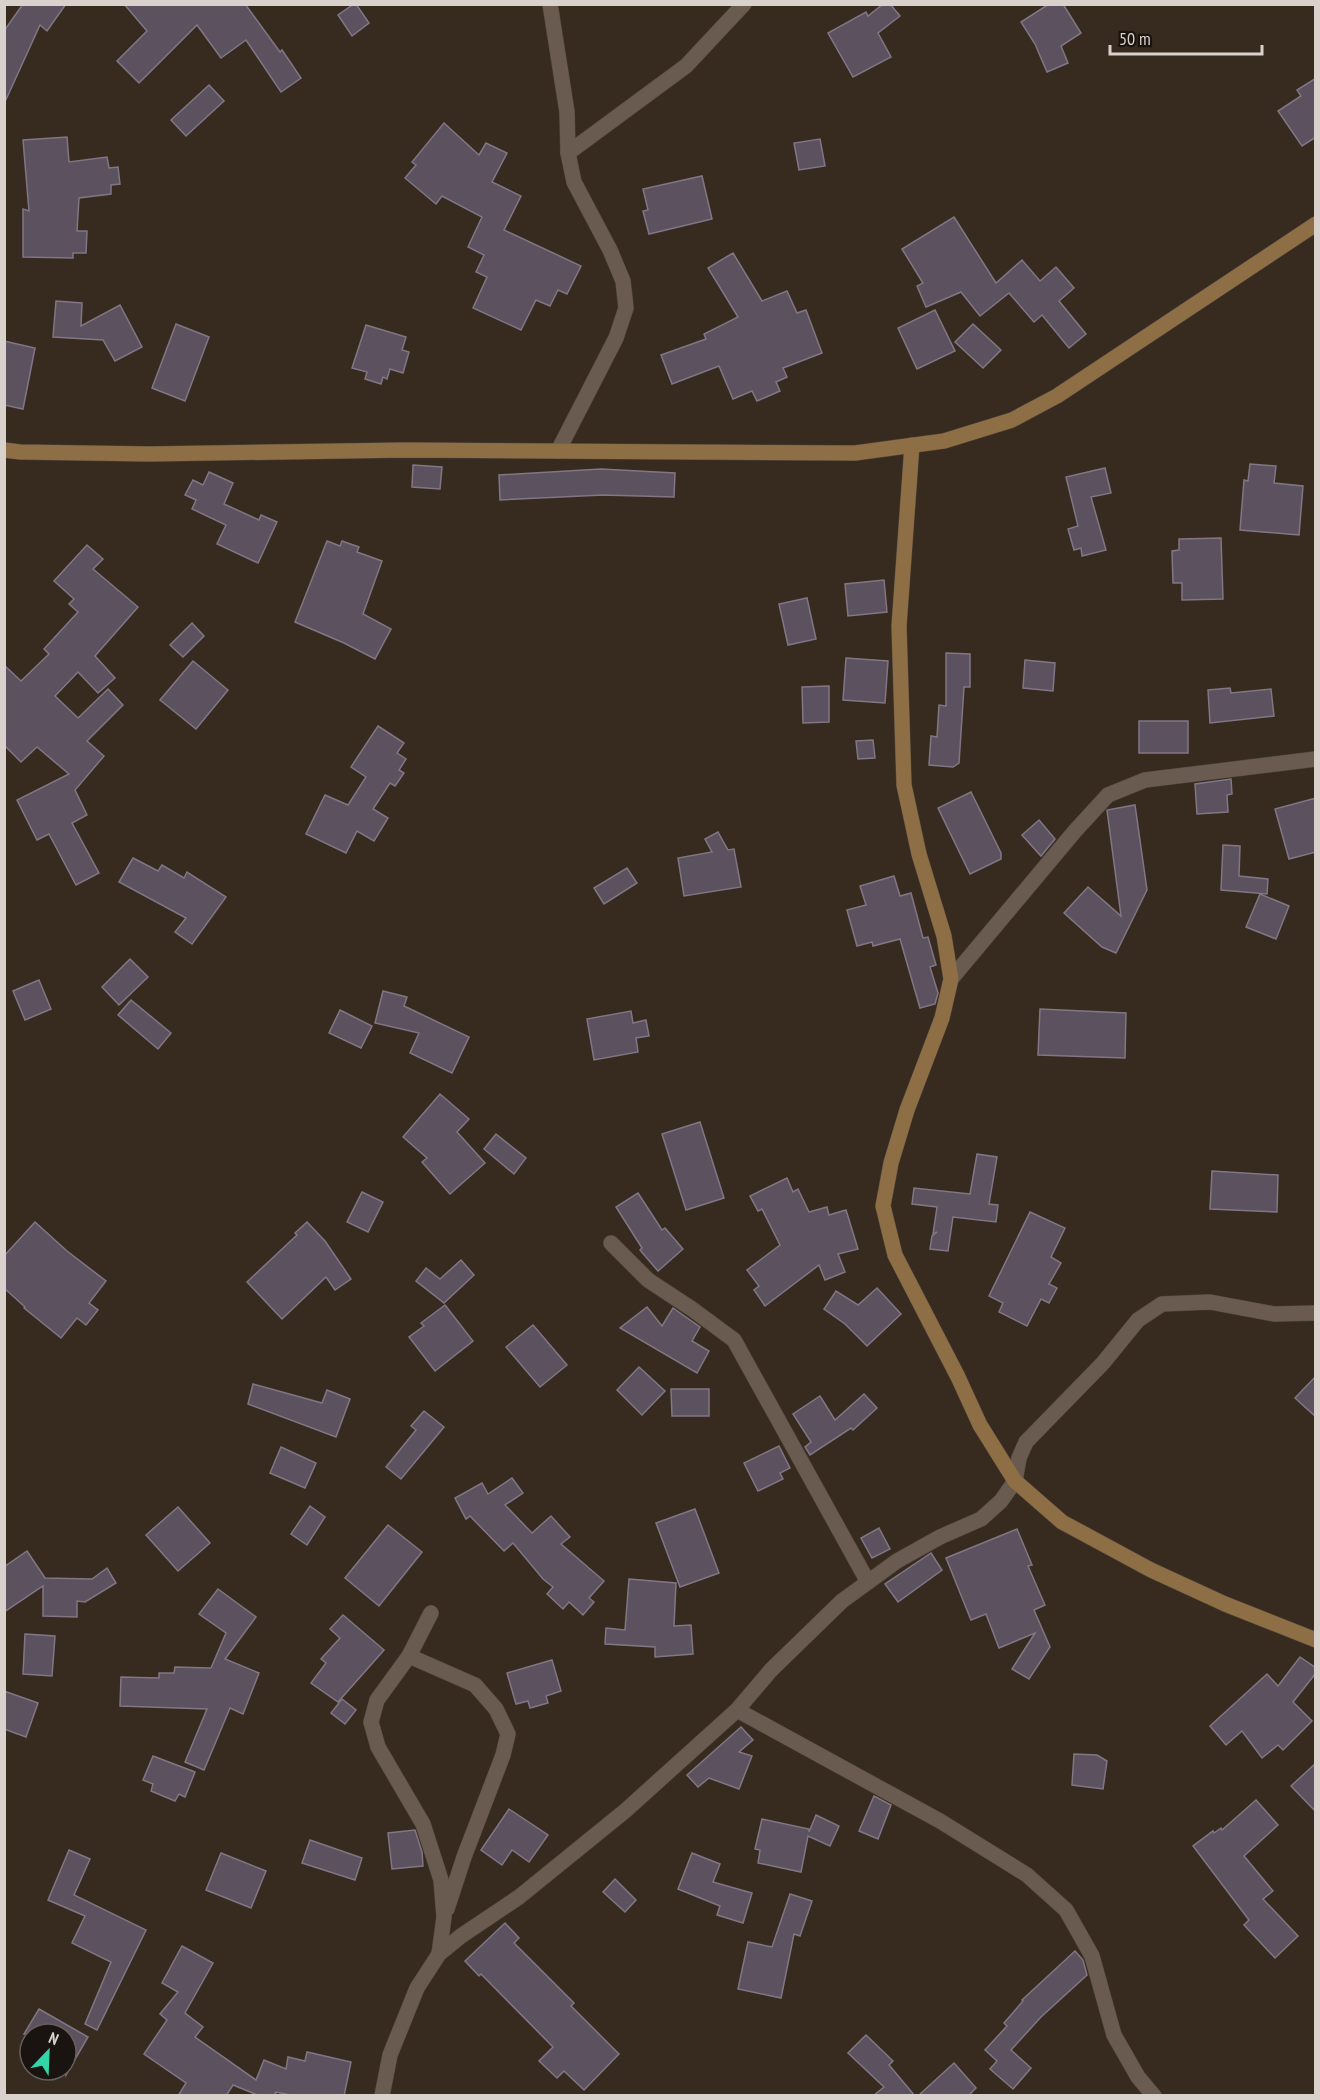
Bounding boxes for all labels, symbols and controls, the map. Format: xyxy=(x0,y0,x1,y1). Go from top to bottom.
scale bar xyxy=(1110,18,1262,56)
text: 50 m xyxy=(1119,27,1151,50)
north arrow xyxy=(18,2022,78,2082)
text: N xyxy=(46,2027,62,2049)

